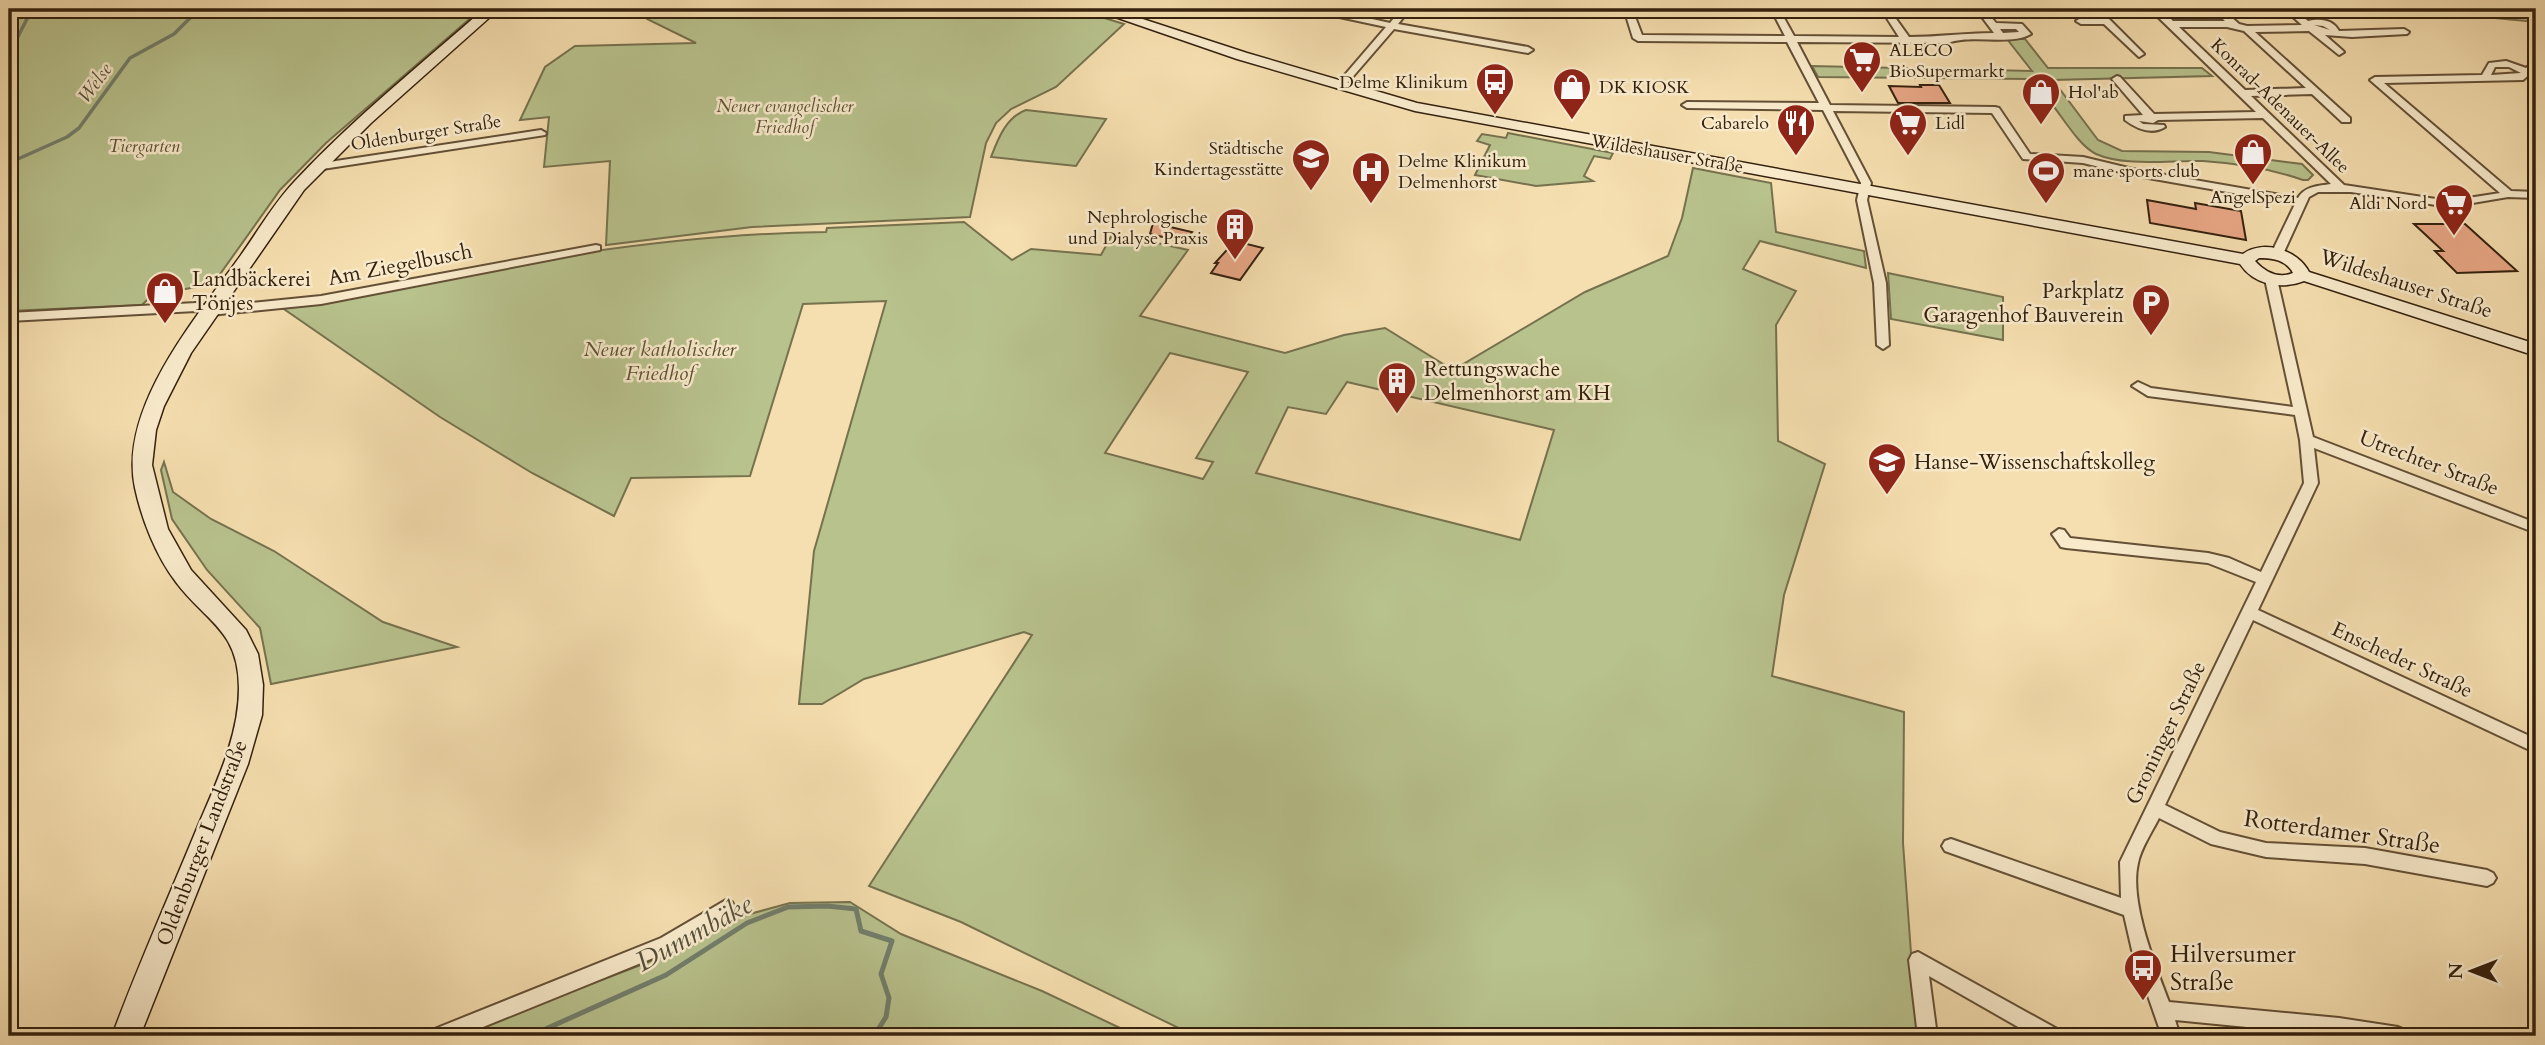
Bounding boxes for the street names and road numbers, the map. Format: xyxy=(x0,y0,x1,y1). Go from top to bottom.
street label: Konrad-Adenauer-Allee xyxy=(2205,33,2355,179)
street label: Oldenburger Straße xyxy=(349,109,503,157)
street label: Wildeshauser Straße xyxy=(1588,128,1745,180)
street label: Am Ziegelbusch xyxy=(325,237,475,293)
street label: Wildeshauser Straße xyxy=(2315,242,2496,326)
street label: Utrechter Straße xyxy=(2355,423,2503,503)
street label: Enscheder Straße xyxy=(2327,615,2477,705)
street label: Groninger Straße xyxy=(2119,657,2213,809)
street label: Oldenburger Landstraße xyxy=(149,736,255,950)
street label: Rotterdamer Straße xyxy=(2242,802,2442,862)

